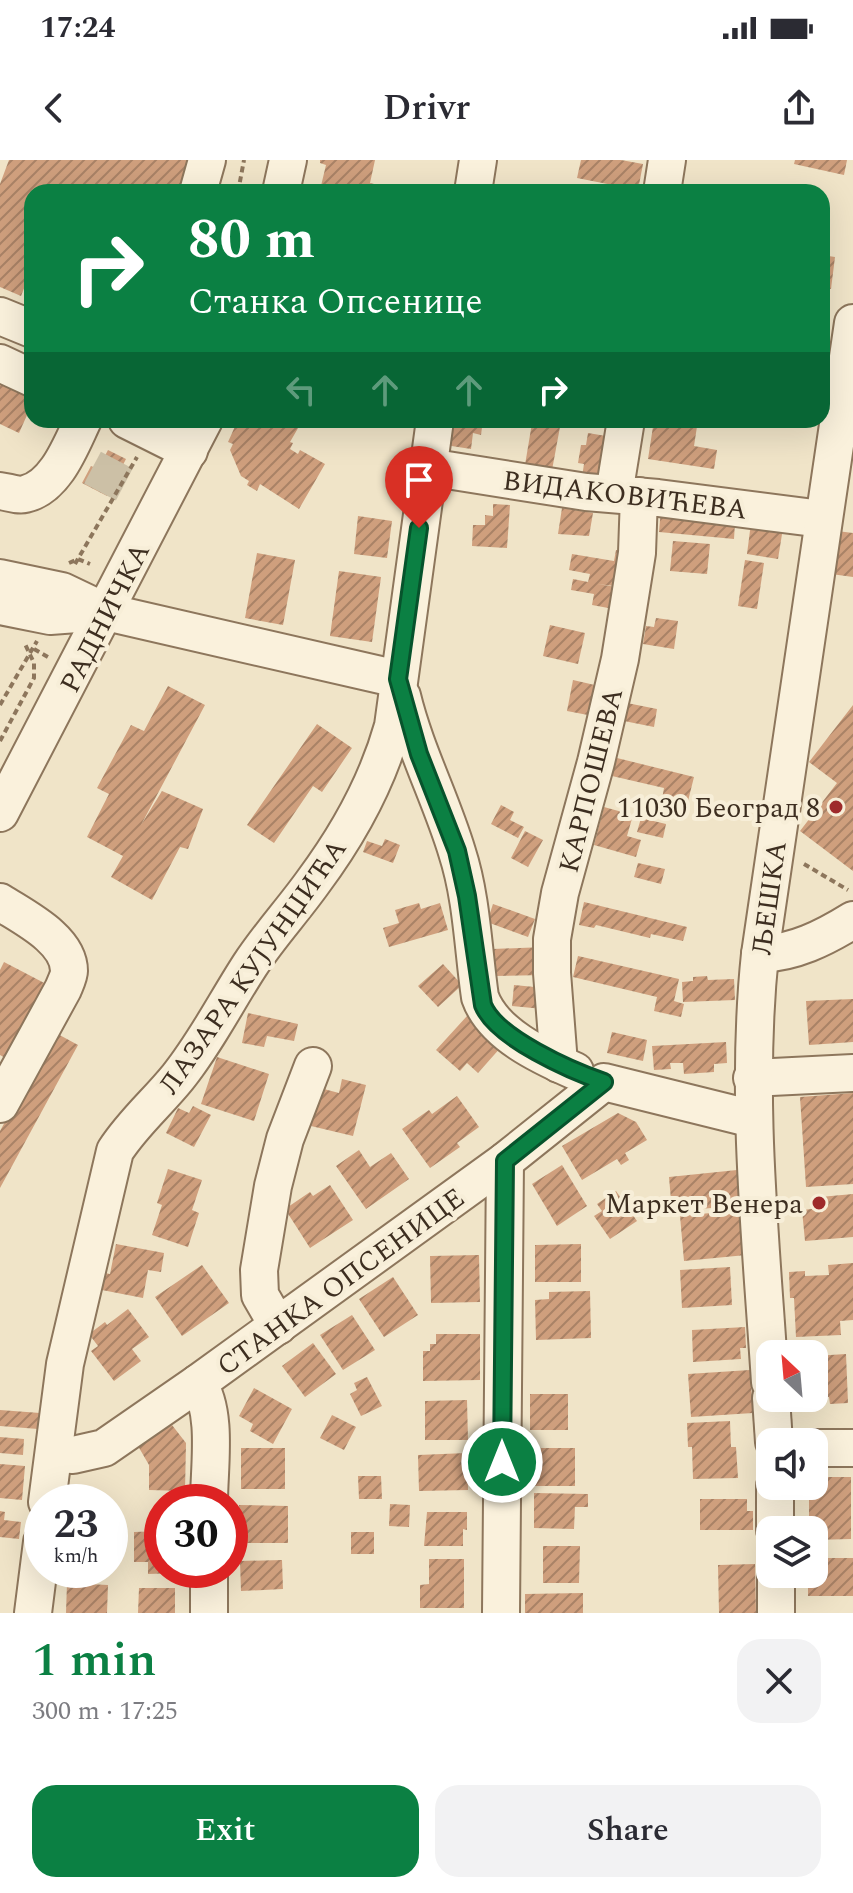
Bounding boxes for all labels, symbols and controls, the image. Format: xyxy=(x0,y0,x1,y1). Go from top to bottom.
text: 17:24 xyxy=(40,5,115,51)
text: Drivr xyxy=(383,81,470,136)
icon: back xyxy=(32,86,76,130)
icon: share xyxy=(777,86,821,130)
text: 80 m xyxy=(188,198,315,283)
icon: right xyxy=(56,216,160,320)
text: Станка Опсенице xyxy=(188,275,483,330)
icon: left xyxy=(279,368,323,412)
icon: ahead xyxy=(363,368,407,412)
icon: ahead xyxy=(447,368,491,412)
icon: right xyxy=(531,368,575,412)
pin xyxy=(385,446,453,528)
icon: arrive xyxy=(397,458,441,502)
street label: ВИДАКОВИЋЕВА xyxy=(500,459,749,532)
street label: РАДНИЧКА xyxy=(49,535,162,700)
street label: КАРПОШЕВА xyxy=(548,683,635,877)
place label: 11030 Београд 8 xyxy=(617,787,820,830)
marker: 11030 Београд 8 xyxy=(827,798,845,816)
street label: ЛАЗАРА КУЈУНЏИЋА xyxy=(149,830,358,1104)
street label: ЉЕШКА xyxy=(740,838,799,958)
street label: СТАНКА ОПСЕНИЦЕ xyxy=(208,1177,474,1387)
place label: Маркет Венера xyxy=(605,1183,803,1226)
marker: Маркет Венера xyxy=(810,1194,828,1212)
north arrow xyxy=(756,1340,828,1412)
map controls xyxy=(756,1340,828,1588)
position arrow xyxy=(460,1420,544,1504)
button: sound xyxy=(756,1428,828,1500)
speed limit sign: 30 xyxy=(144,1484,248,1588)
text: 23 xyxy=(54,1495,98,1556)
button: layers xyxy=(756,1516,828,1588)
text: km/h xyxy=(54,1541,99,1571)
text: 1 min xyxy=(32,1624,157,1697)
button: close xyxy=(737,1639,821,1723)
text: 300 m · 17:25 xyxy=(32,1691,178,1731)
button: Exit xyxy=(32,1785,419,1877)
button: Share xyxy=(435,1785,821,1877)

